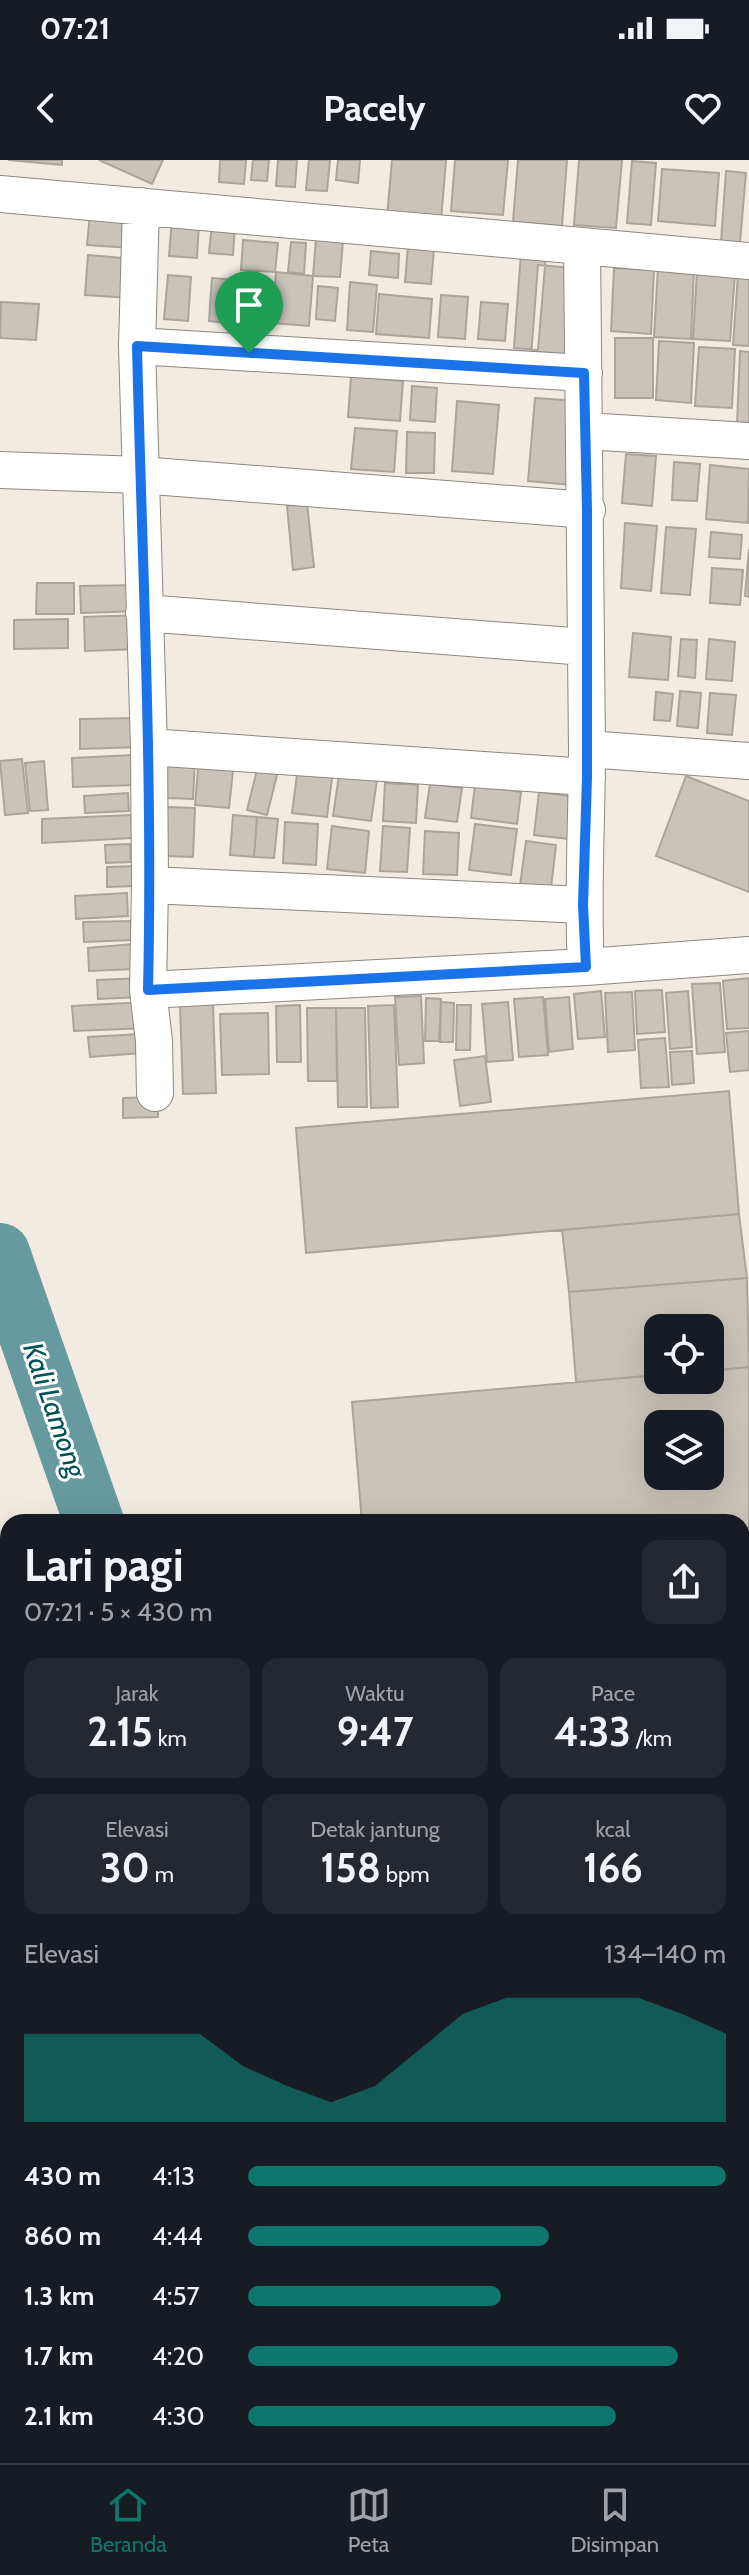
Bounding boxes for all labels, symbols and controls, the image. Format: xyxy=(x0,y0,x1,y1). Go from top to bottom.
text: 07:21 xyxy=(40,10,110,47)
icon: back xyxy=(24,86,68,130)
text: Pacely xyxy=(323,86,426,130)
icon: heart xyxy=(681,86,725,130)
pin xyxy=(215,271,283,353)
icon: arrive xyxy=(227,283,271,327)
map controls xyxy=(644,1314,724,1490)
button: locate xyxy=(644,1314,724,1394)
water label: Kali Lamong xyxy=(16,1338,94,1483)
button: layers xyxy=(644,1410,724,1490)
text: Lari pagi xyxy=(24,1539,184,1592)
button: share xyxy=(642,1540,726,1624)
text: 07:21 · 5 × 430 m xyxy=(24,1596,213,1628)
text: Jarak xyxy=(115,1680,159,1707)
text: Waktu xyxy=(345,1680,405,1707)
text: Pace xyxy=(591,1680,635,1707)
text: 2.15 xyxy=(87,1707,153,1756)
text: 9:47 xyxy=(337,1707,413,1756)
text: 4:33 xyxy=(554,1707,631,1756)
text: km xyxy=(153,1725,187,1752)
text: /km xyxy=(631,1725,672,1752)
text: Elevasi xyxy=(105,1816,169,1843)
text: Detak jantung xyxy=(310,1816,440,1843)
text: kcal xyxy=(595,1816,631,1843)
text: 30 xyxy=(100,1843,150,1892)
text: 158 xyxy=(320,1843,381,1892)
text: 166 xyxy=(583,1843,643,1892)
text: m xyxy=(150,1861,174,1888)
text: bpm xyxy=(381,1861,430,1888)
text: Elevasi xyxy=(24,1938,99,1970)
text: 134–140 m xyxy=(604,1938,726,1970)
text: 430 m xyxy=(24,2160,101,2192)
text: 4:13 xyxy=(152,2160,195,2192)
text: 860 m xyxy=(24,2220,101,2252)
text: 4:44 xyxy=(152,2220,203,2252)
text: 1.3 km xyxy=(24,2280,94,2312)
text: 4:57 xyxy=(152,2280,200,2312)
text: 1.7 km xyxy=(24,2340,94,2372)
text: 4:20 xyxy=(152,2340,204,2372)
text: 2.1 km xyxy=(24,2400,94,2432)
text: 4:30 xyxy=(152,2400,205,2432)
tab: Beranda xyxy=(90,2483,167,2558)
tab: Peta xyxy=(347,2483,391,2558)
tab: Disimpan xyxy=(570,2483,659,2558)

